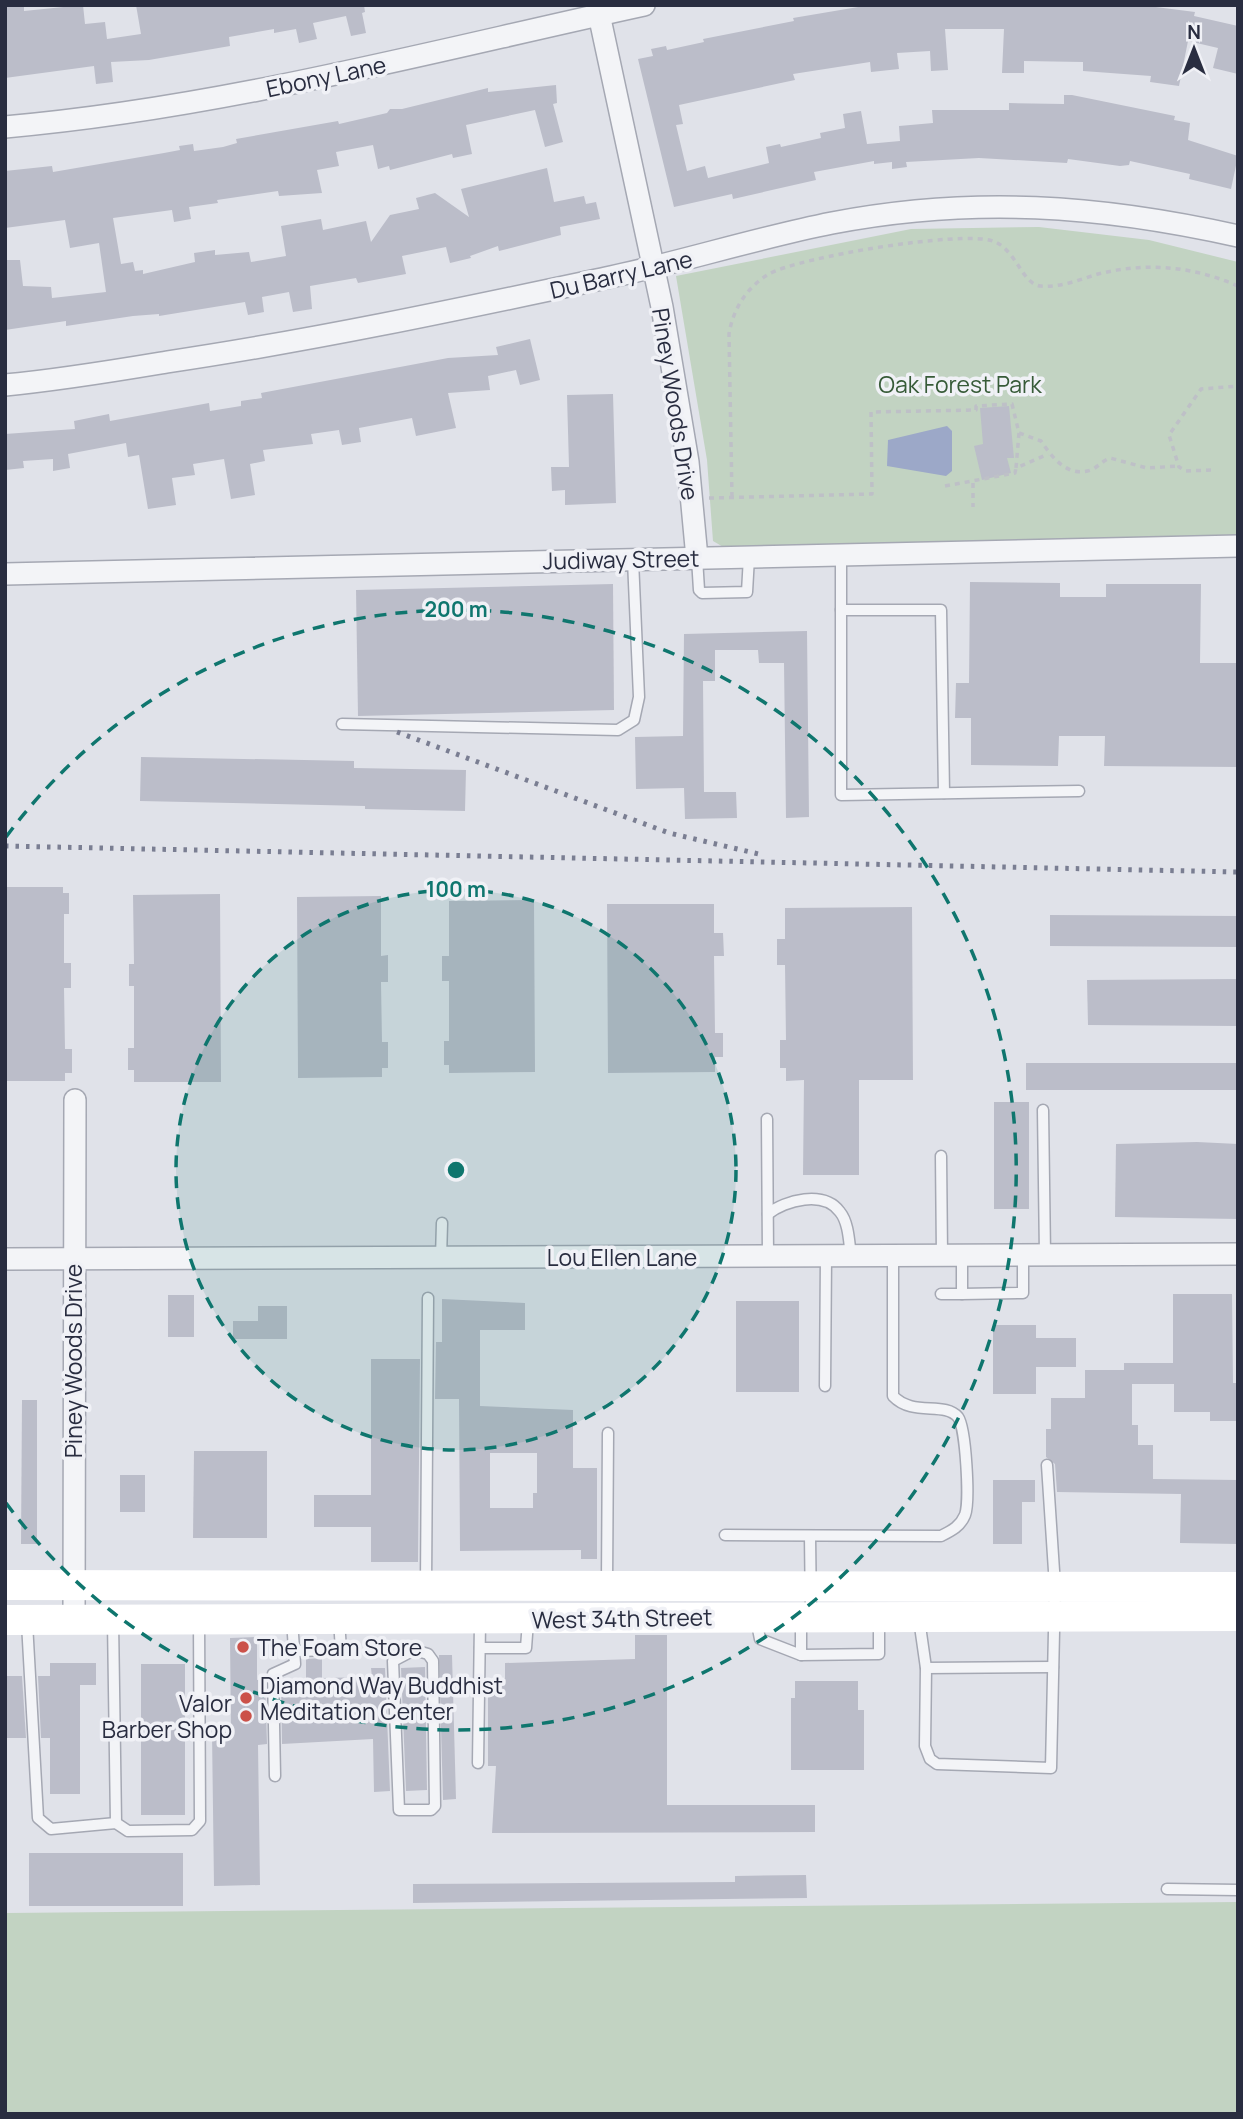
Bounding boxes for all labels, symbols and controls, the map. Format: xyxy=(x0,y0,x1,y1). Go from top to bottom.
north arrow xyxy=(1159,14,1229,84)
text: N xyxy=(1187,19,1201,45)
street label: Ebony Lane xyxy=(263,48,389,104)
street label: Du Barry Lane xyxy=(547,242,695,306)
street label: Piney Woods Drive xyxy=(645,306,707,502)
park label: Oak Forest Park xyxy=(878,368,1042,400)
street label: Judiway Street xyxy=(542,542,700,576)
text: 200 m xyxy=(424,595,488,623)
text: 100 m xyxy=(426,875,486,903)
centre of rings xyxy=(444,1158,468,1182)
street label: Lou Ellen Lane xyxy=(547,1241,697,1273)
street label: Piney Woods Drive xyxy=(57,1264,89,1458)
street label: West 34th Street xyxy=(531,1600,713,1636)
place label: The Foam Store xyxy=(257,1631,422,1663)
marker: The Foam Store xyxy=(235,1639,251,1655)
place label: Diamond Way Buddhist Meditation Center xyxy=(260,1669,503,1727)
place label: Valor Barber Shop xyxy=(102,1687,232,1745)
marker: Diamond Way Buddhist Meditation Center xyxy=(238,1690,254,1706)
marker: Valor Barber Shop xyxy=(238,1708,254,1724)

